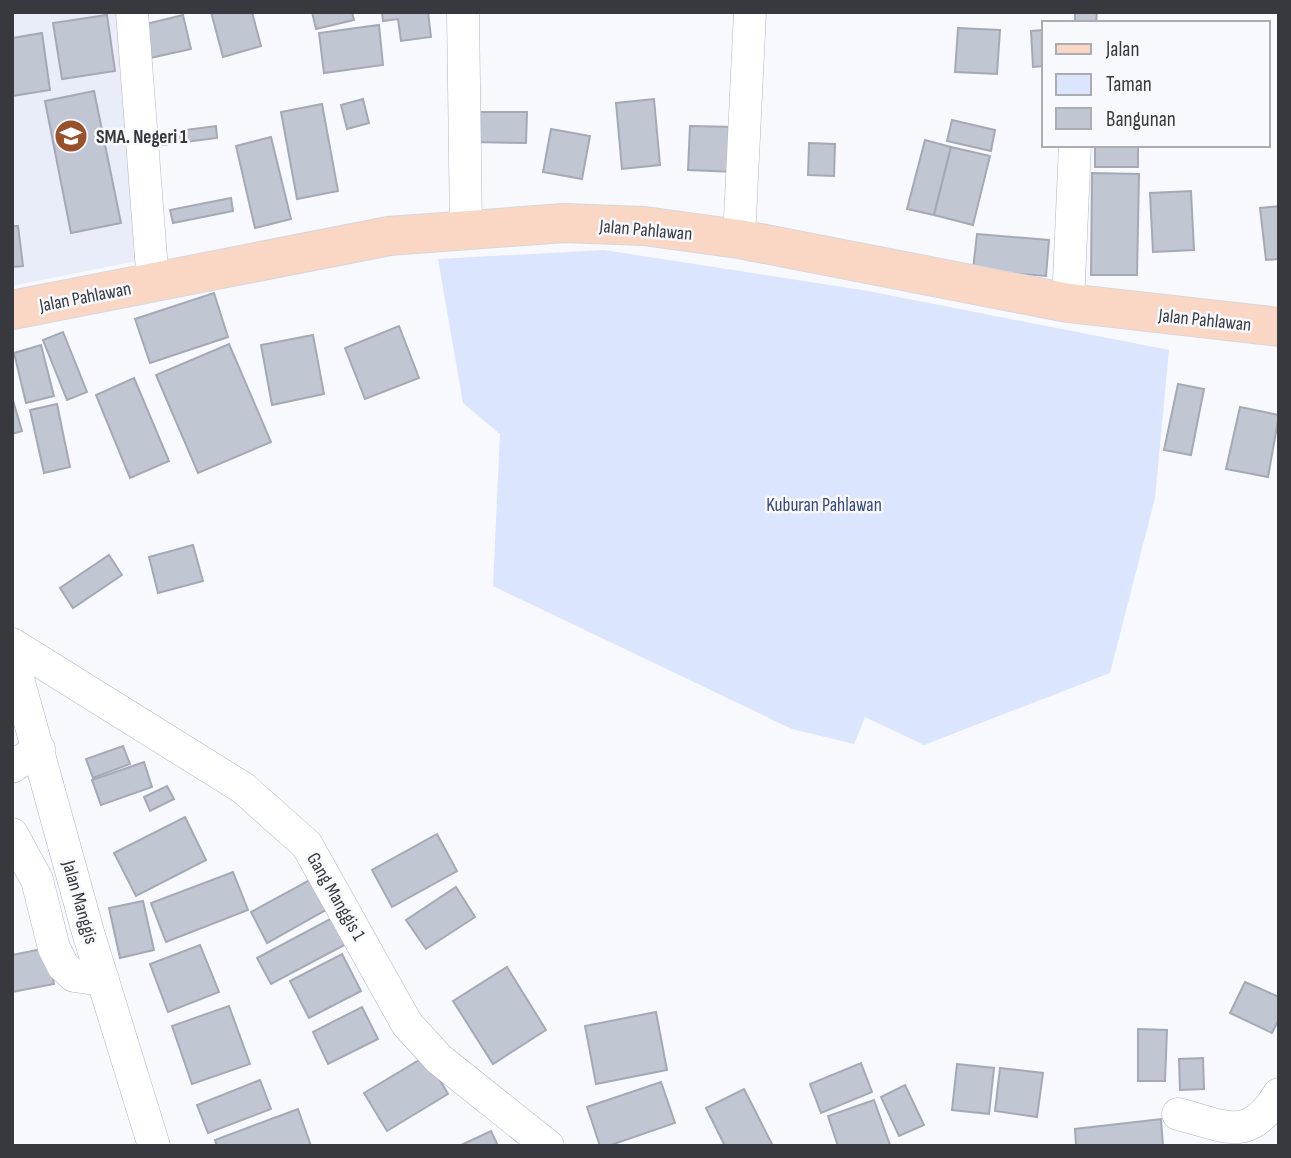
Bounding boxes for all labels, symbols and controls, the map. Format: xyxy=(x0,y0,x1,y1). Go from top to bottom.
legend xyxy=(1042,21,1270,147)
text: Jalan xyxy=(1105,37,1139,62)
text: Taman xyxy=(1106,72,1152,97)
text: Bangunan xyxy=(1106,107,1176,132)
school or university icon: SMA. Negeri 1 xyxy=(52,117,90,155)
place label: SMA. Negeri 1 xyxy=(96,126,188,149)
street label: Jalan Pahlawan xyxy=(598,215,693,246)
street label: Jalan Pahlawan xyxy=(36,277,133,318)
street label: Jalan Pahlawan xyxy=(1156,304,1252,337)
park label: Kuburan Pahlawan xyxy=(766,494,882,517)
street label: Gang Manggis 1 xyxy=(301,849,370,945)
street label: Jalan Manggis xyxy=(56,857,102,947)

